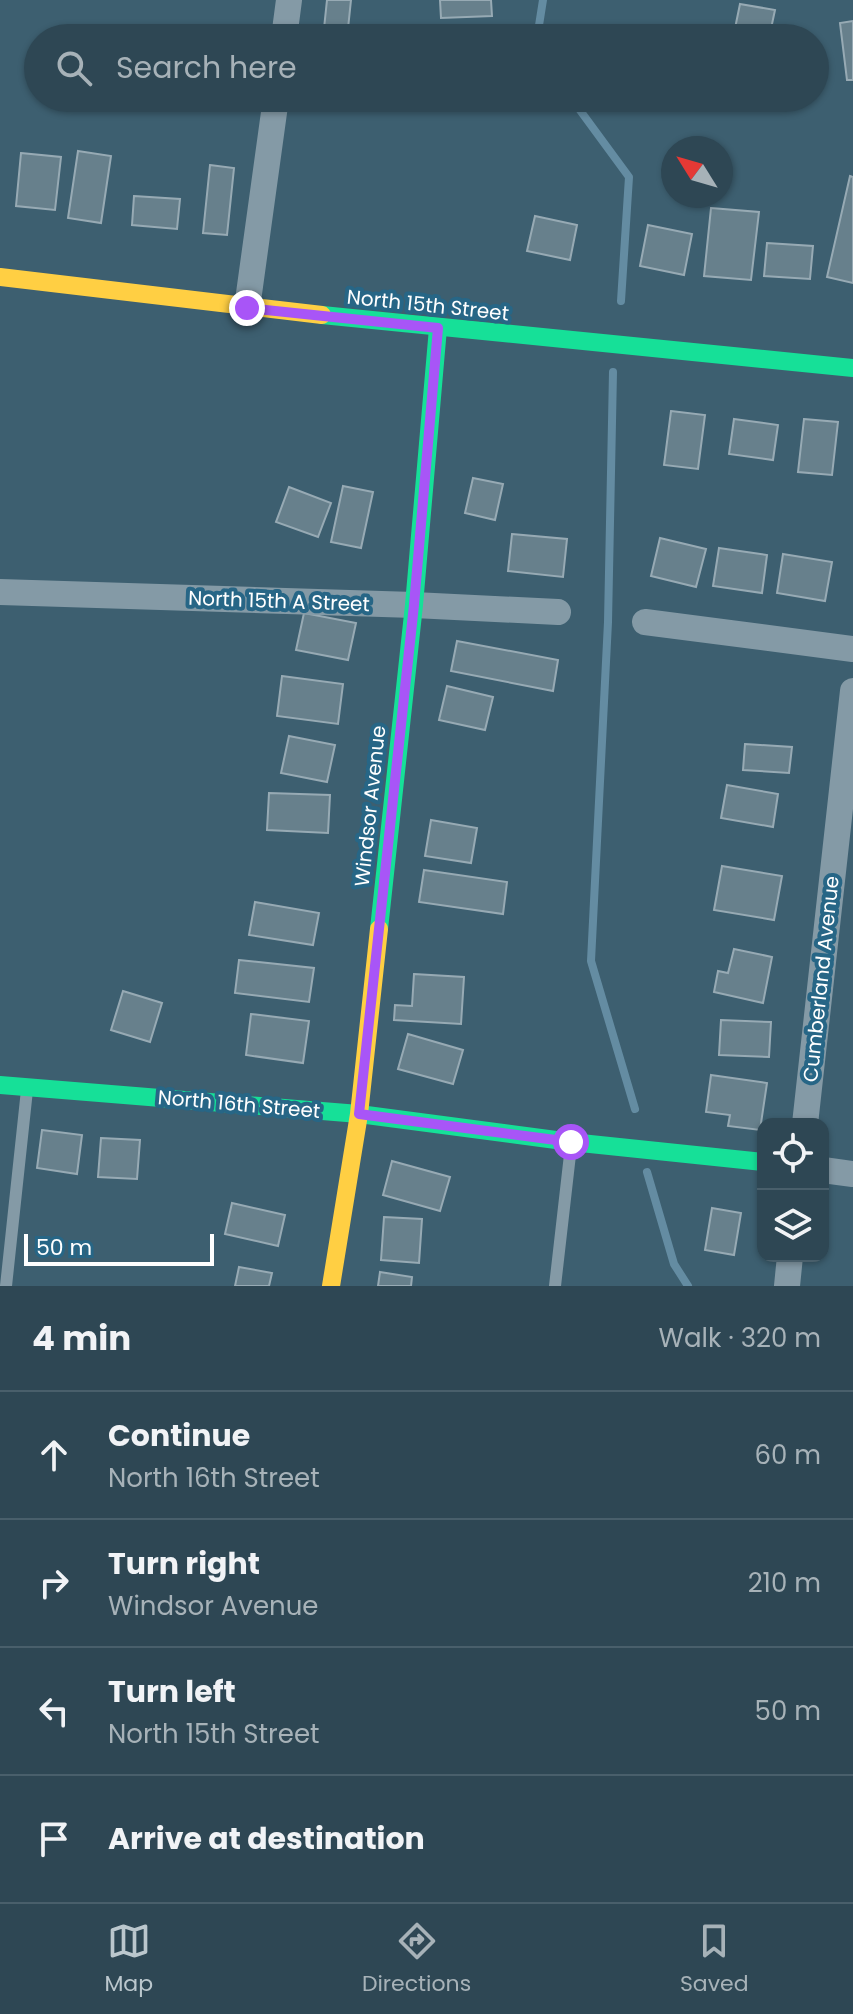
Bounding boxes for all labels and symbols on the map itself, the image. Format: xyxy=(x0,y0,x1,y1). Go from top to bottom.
north arrow xyxy=(661,136,733,208)
street label: North 15th Street xyxy=(346,283,510,327)
route end xyxy=(229,290,265,326)
street label: North 15th A Street xyxy=(188,584,370,618)
street label: Windsor Avenue xyxy=(348,724,392,888)
street label: Cumberland Avenue xyxy=(796,874,846,1084)
street label: North 16th Street xyxy=(157,1083,321,1125)
route start xyxy=(553,1124,589,1160)
scale bar xyxy=(24,1230,214,1266)

